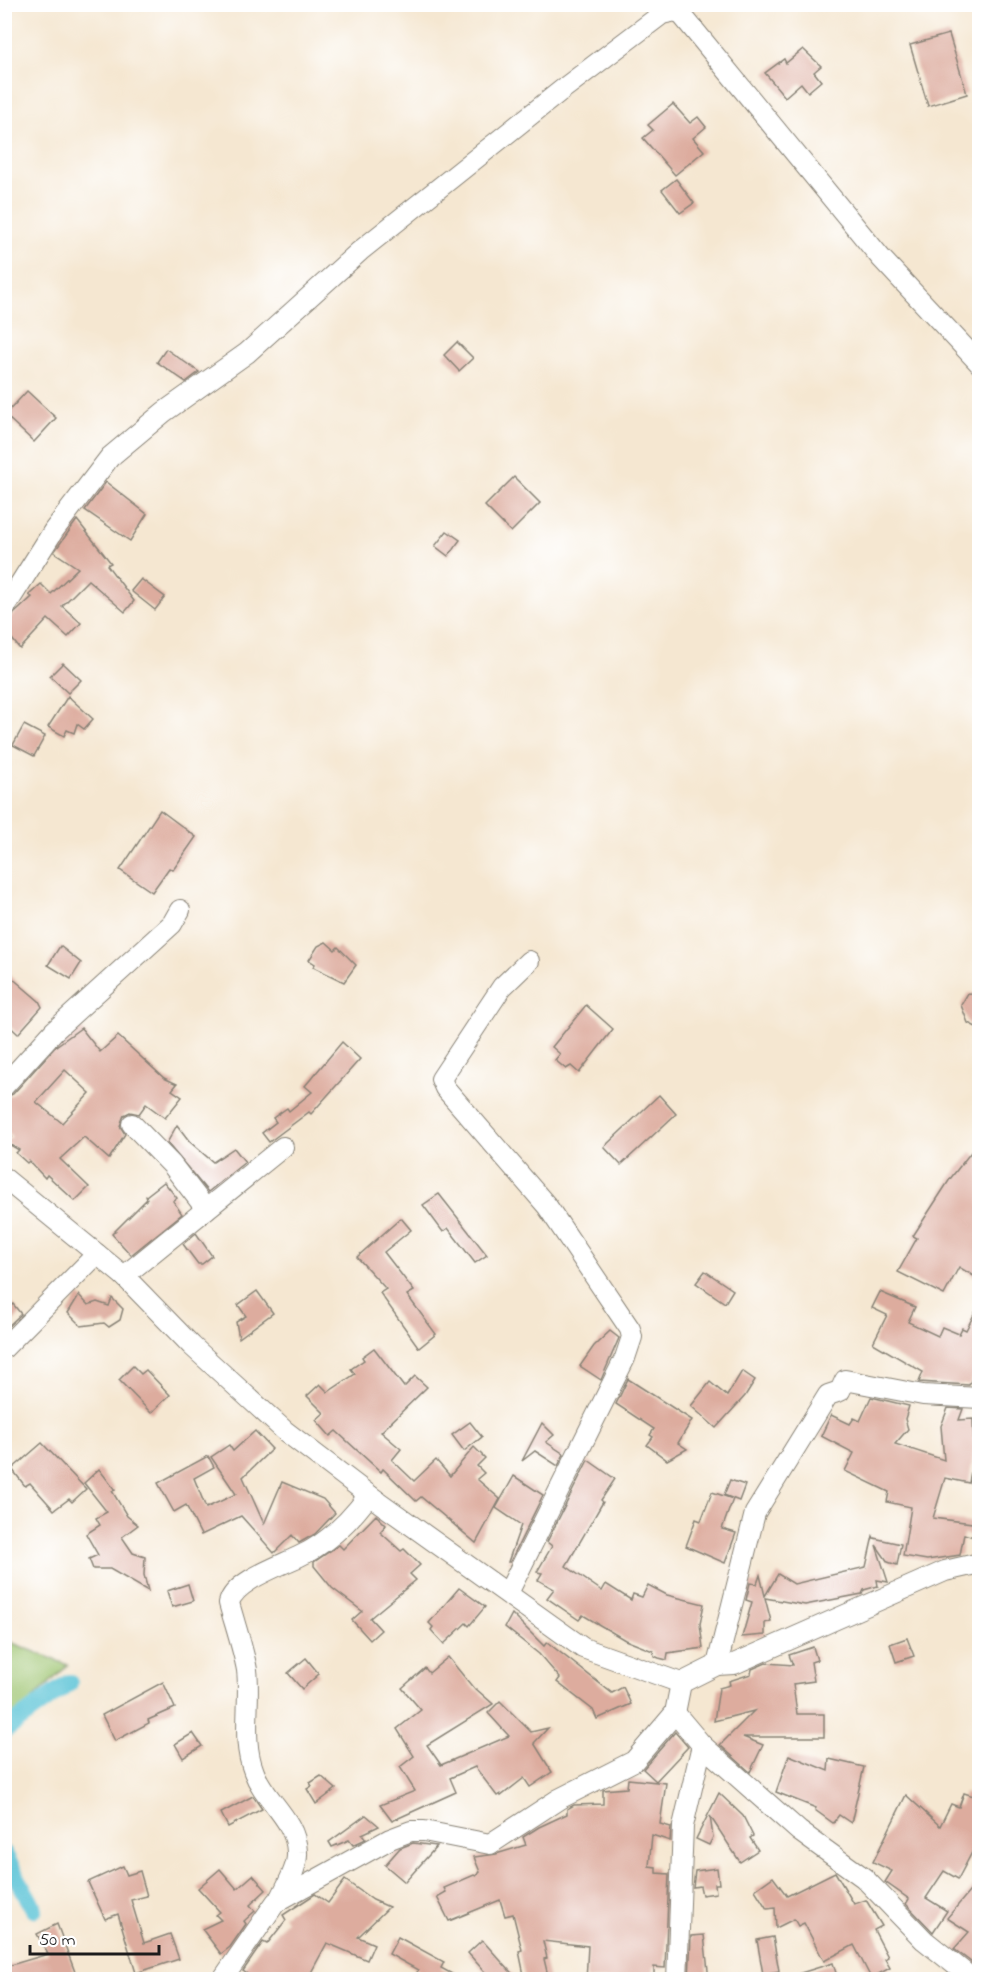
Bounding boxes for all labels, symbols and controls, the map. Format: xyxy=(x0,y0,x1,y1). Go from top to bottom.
scale bar xyxy=(30,1918,159,1956)
text: 50 m xyxy=(39,1928,76,1954)

